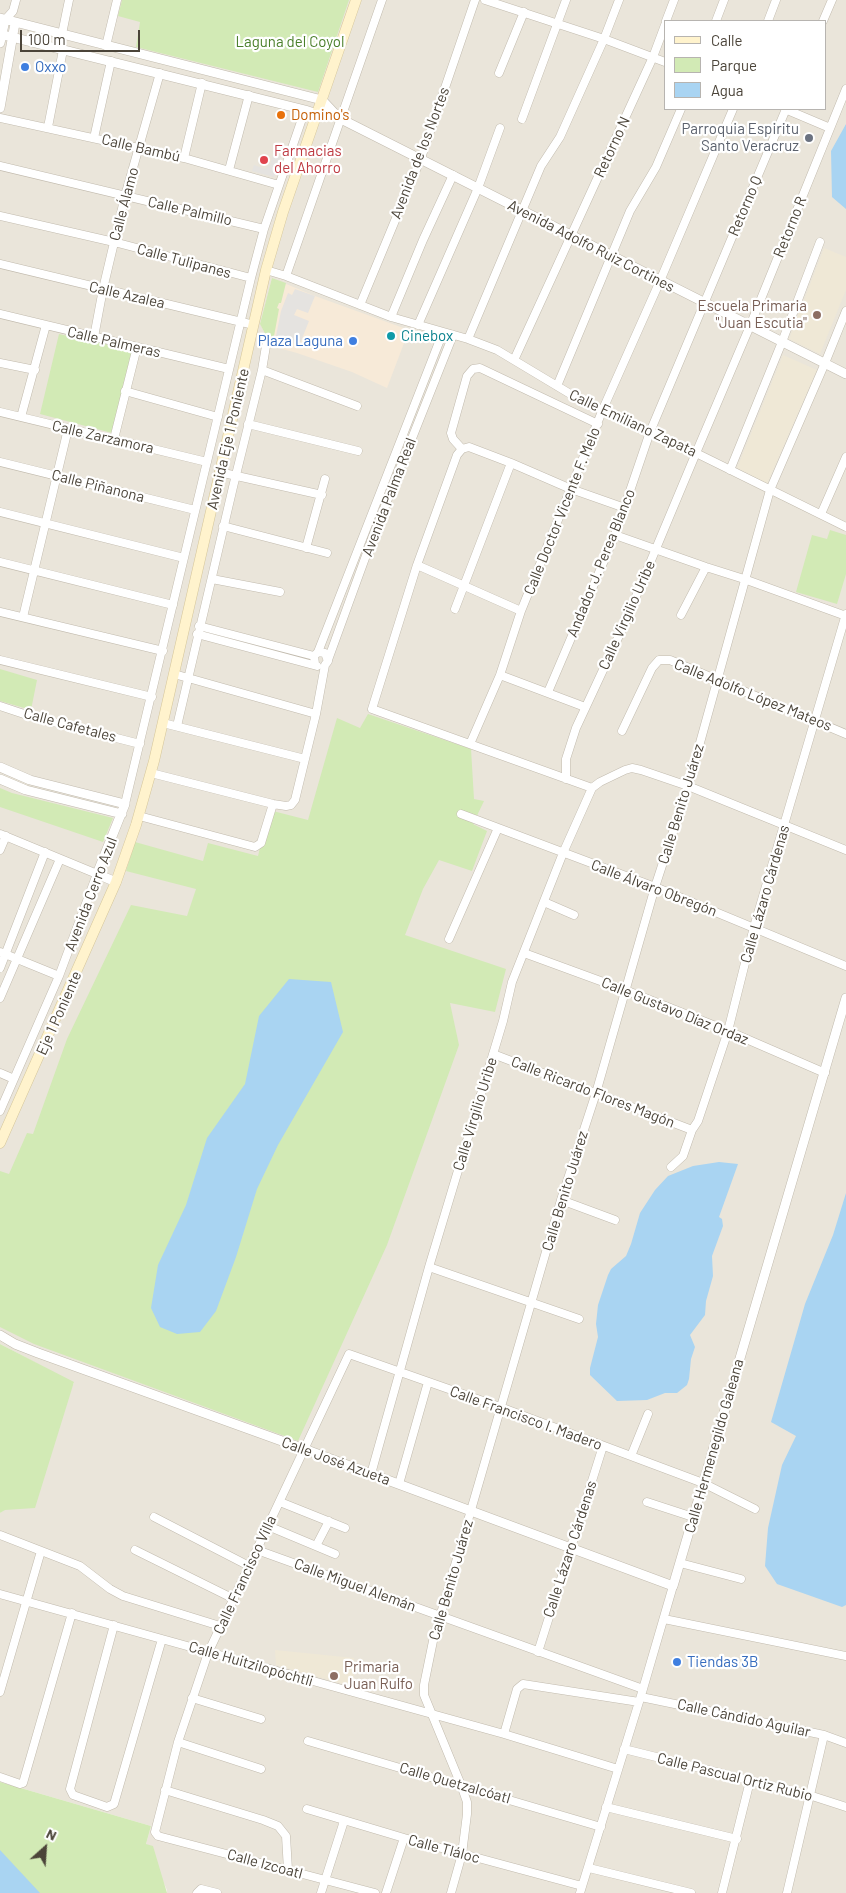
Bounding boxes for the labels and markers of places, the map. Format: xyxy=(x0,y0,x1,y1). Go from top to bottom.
place label: Oxxo xyxy=(35,58,66,76)
marker: Oxxo xyxy=(19,61,31,73)
place label: Domino's xyxy=(291,106,349,124)
marker: Domino's xyxy=(275,109,287,121)
place label: Parroquia Espiritu Santo Veracruz xyxy=(681,120,799,155)
marker: Parroquia Espiritu Santo Veracruz xyxy=(803,132,815,144)
place label: Farmacias del Ahorro xyxy=(274,142,342,177)
marker: Farmacias del Ahorro xyxy=(258,154,270,166)
place label: Escuela Primaria "Juan Escutia" xyxy=(698,297,807,332)
marker: Escuela Primaria "Juan Escutia" xyxy=(811,309,823,321)
place label: Cinebox xyxy=(401,327,453,345)
marker: Cinebox xyxy=(385,330,397,342)
place label: Plaza Laguna xyxy=(258,332,343,350)
marker: Plaza Laguna xyxy=(347,335,359,347)
place label: Tiendas 3B xyxy=(687,1653,758,1671)
marker: Tiendas 3B xyxy=(671,1656,683,1668)
place label: Primaria Juan Rulfo xyxy=(344,1658,413,1693)
marker: Primaria Juan Rulfo xyxy=(328,1670,340,1682)

